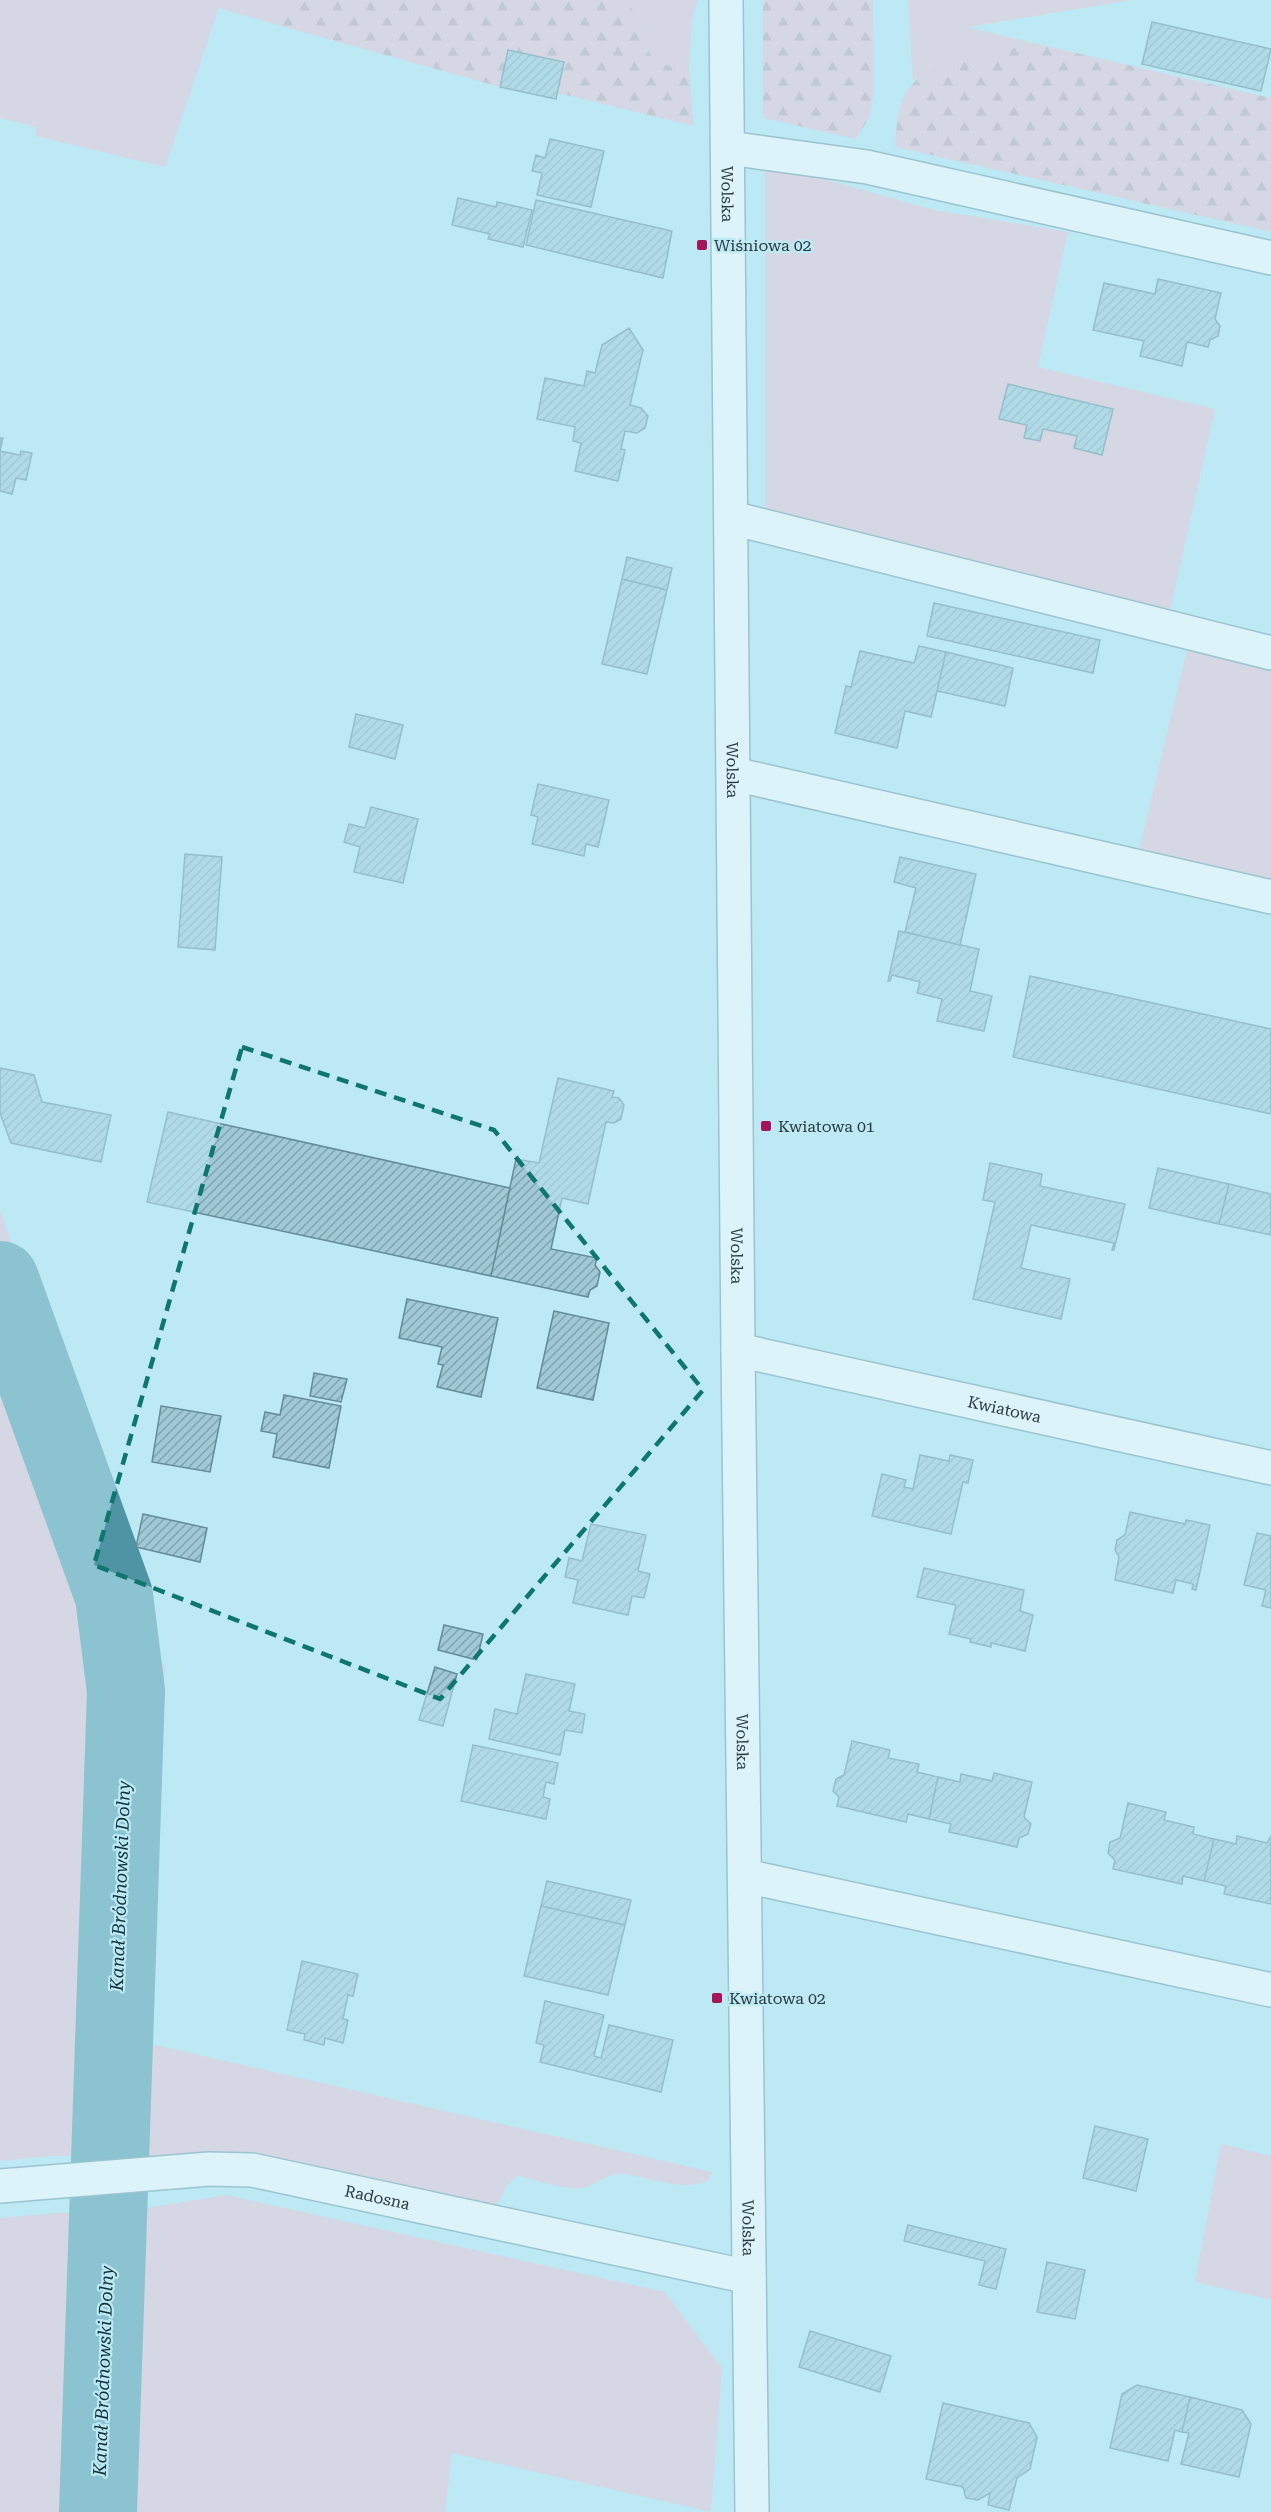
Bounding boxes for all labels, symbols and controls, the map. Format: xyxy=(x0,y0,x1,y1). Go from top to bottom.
street label: Wolska xyxy=(718,166,737,223)
place label: Wiśniowa 02 xyxy=(714,236,812,255)
marker: Wiśniowa 02 xyxy=(695,238,709,252)
street label: Wolska xyxy=(723,742,743,798)
place label: Kwiatowa 01 xyxy=(778,1117,875,1136)
marker: Kwiatowa 01 xyxy=(759,1119,773,1133)
street label: Wolska xyxy=(727,1228,747,1284)
street label: Kwiatowa xyxy=(966,1392,1043,1426)
street label: Wolska xyxy=(733,1714,753,1770)
water label: Kanał Bródnowski Dolny xyxy=(106,1780,134,1992)
place label: Kwiatowa 02 xyxy=(729,1989,826,2008)
marker: Kwiatowa 02 xyxy=(710,1991,724,2005)
street label: Radosna xyxy=(343,2181,412,2213)
street label: Wolska xyxy=(739,2200,758,2256)
water label: Kanał Bródnowski Dolny xyxy=(89,2265,117,2477)

